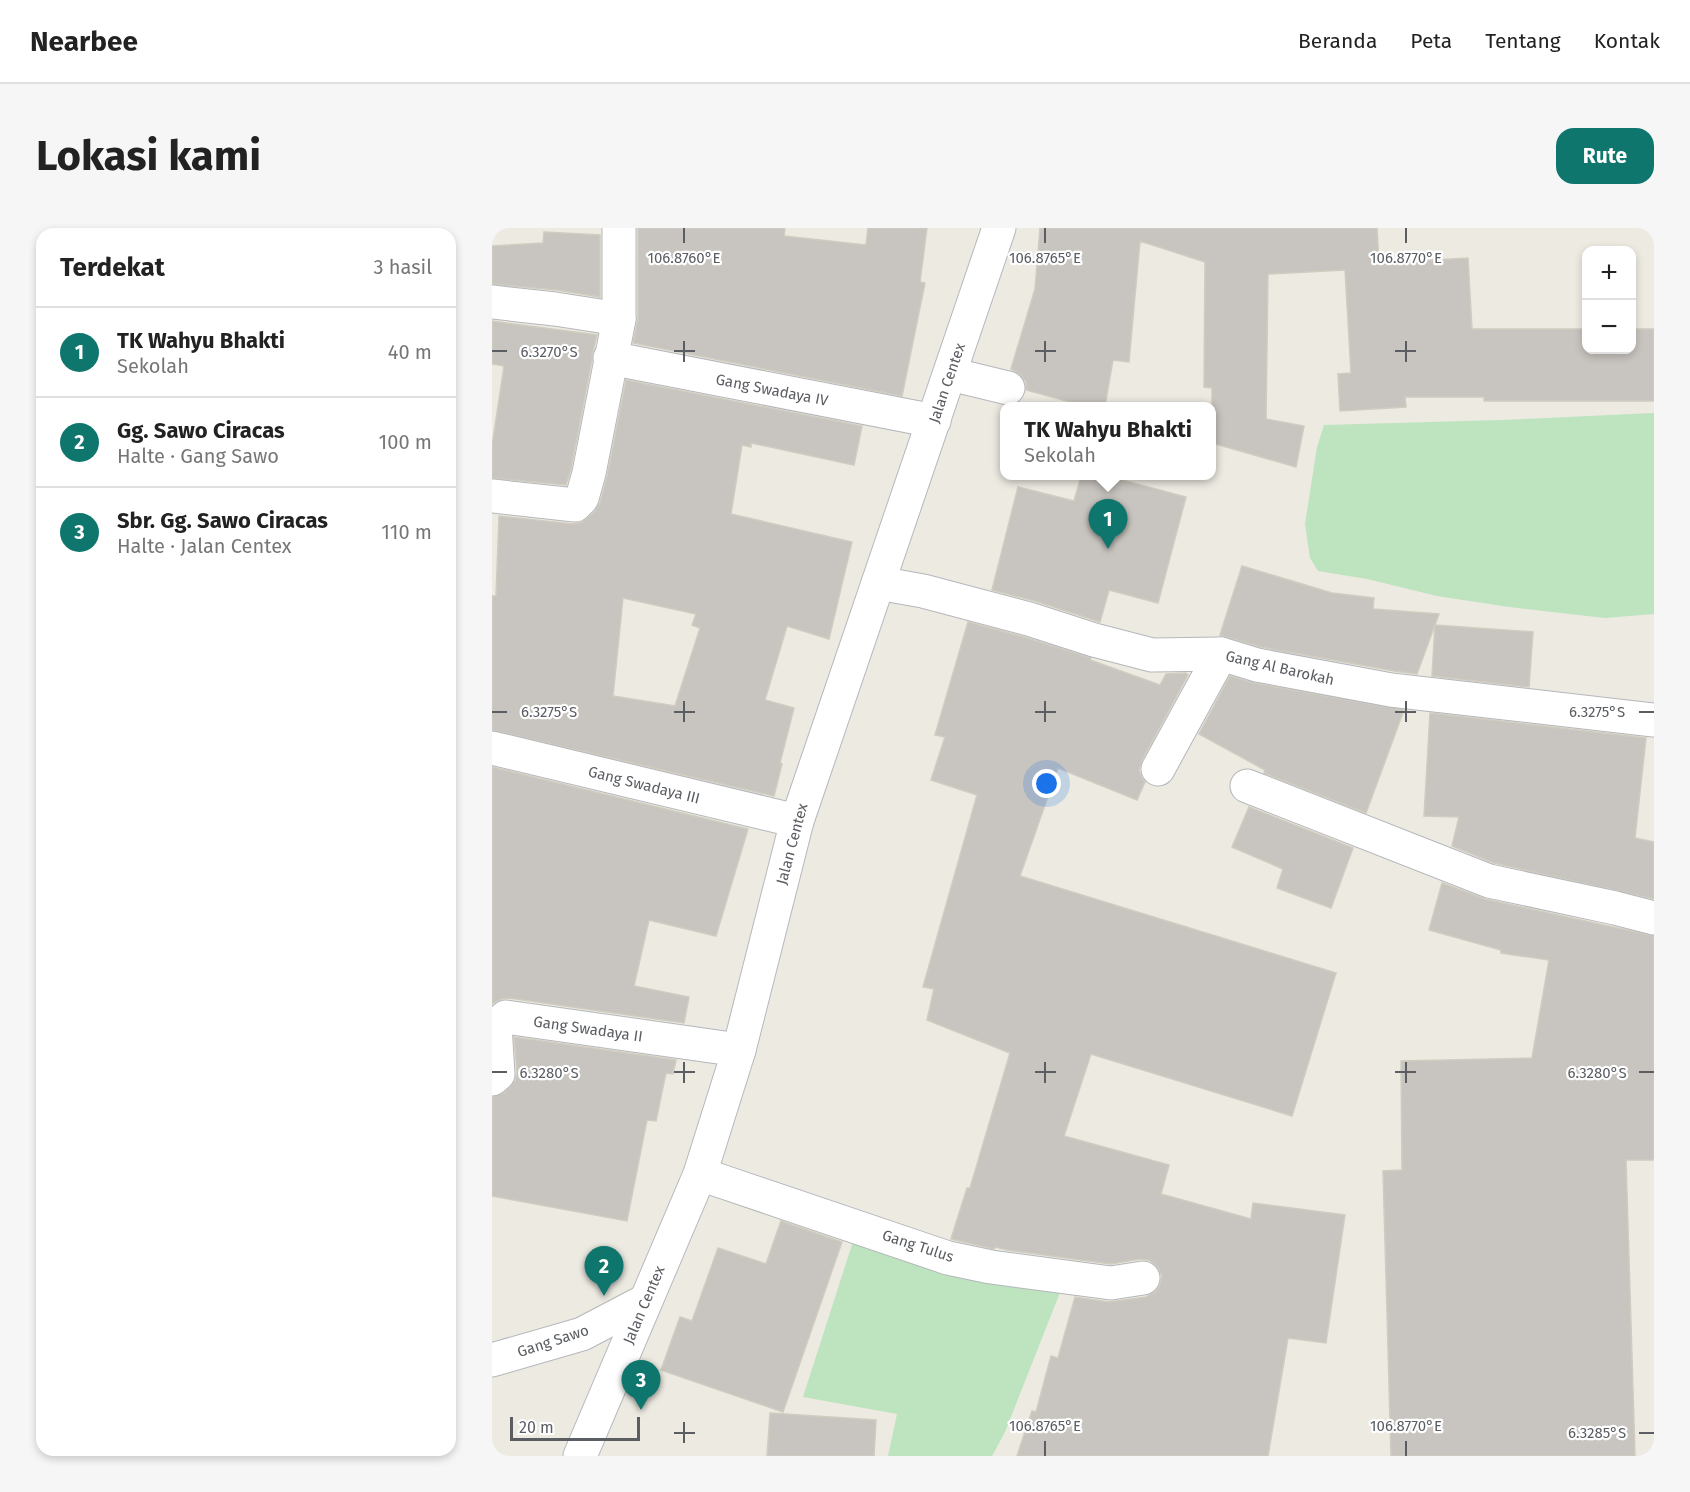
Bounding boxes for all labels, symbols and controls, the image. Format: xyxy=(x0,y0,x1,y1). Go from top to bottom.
text: Nearbee xyxy=(30,25,138,58)
text: Beranda xyxy=(1298,28,1377,54)
text: Peta xyxy=(1410,28,1452,54)
text: Tentang xyxy=(1485,28,1561,54)
text: Kontak xyxy=(1594,28,1660,54)
button: Rute xyxy=(1556,128,1654,184)
text: Lokasi kami xyxy=(36,131,261,181)
map controls xyxy=(1582,246,1636,354)
button: + xyxy=(1582,246,1636,300)
text: 106.8760°E xyxy=(647,249,721,267)
text: 106.8765°E xyxy=(1009,249,1081,267)
text: 106.8770°E xyxy=(1370,249,1442,267)
text: Terdekat xyxy=(60,252,165,283)
text: 3 hasil xyxy=(373,255,432,279)
button: − xyxy=(1582,300,1636,354)
text: TK Wahyu Bhakti xyxy=(117,327,285,354)
text: 1 xyxy=(75,340,84,364)
text: 40 m xyxy=(388,340,432,364)
street label: Jalan Centex xyxy=(925,340,969,425)
text: 6.3270°S xyxy=(520,343,578,361)
text: Sekolah xyxy=(117,354,189,378)
street label: Gang Swadaya IV xyxy=(714,370,830,410)
popup xyxy=(1000,402,1216,480)
text: TK Wahyu Bhakti xyxy=(1024,416,1192,443)
text: Gg. Sawo Ciracas xyxy=(117,417,285,444)
text: 2 xyxy=(74,430,85,454)
text: 100 m xyxy=(379,430,432,454)
text: Sekolah xyxy=(1024,443,1096,467)
text: Halte · Gang Sawo xyxy=(117,444,279,468)
pin: 1 xyxy=(1088,500,1128,549)
text: Sbr. Gg. Sawo Ciracas xyxy=(117,507,328,534)
text: 3 xyxy=(74,520,85,544)
text: 110 m xyxy=(381,520,432,544)
text: Halte · Jalan Centex xyxy=(117,534,292,558)
street label: Gang Al Barokah xyxy=(1224,647,1336,689)
text: 6.3275°S xyxy=(521,703,577,721)
text: 6.3275°S xyxy=(1569,703,1625,721)
street label: Gang Swadaya III xyxy=(586,762,702,808)
your location xyxy=(1032,769,1061,798)
street label: Jalan Centex xyxy=(773,801,812,887)
street label: Gang Swadaya II xyxy=(532,1012,644,1046)
text: 6.3280°S xyxy=(519,1064,579,1082)
text: 6.3280°S xyxy=(1567,1064,1627,1082)
street label: Gang Tulus xyxy=(880,1226,956,1266)
pin: 2 xyxy=(584,1246,624,1296)
street label: Jalan Centex xyxy=(619,1262,669,1347)
street label: Gang Sawo xyxy=(515,1321,591,1361)
pin: 3 xyxy=(622,1360,660,1410)
scale bar xyxy=(510,1414,640,1442)
text: 106.8765°E xyxy=(1009,1417,1081,1435)
text: 106.8770°E xyxy=(1370,1417,1442,1435)
text: 20 m xyxy=(519,1418,554,1437)
text: 6.3285°S xyxy=(1568,1424,1626,1442)

